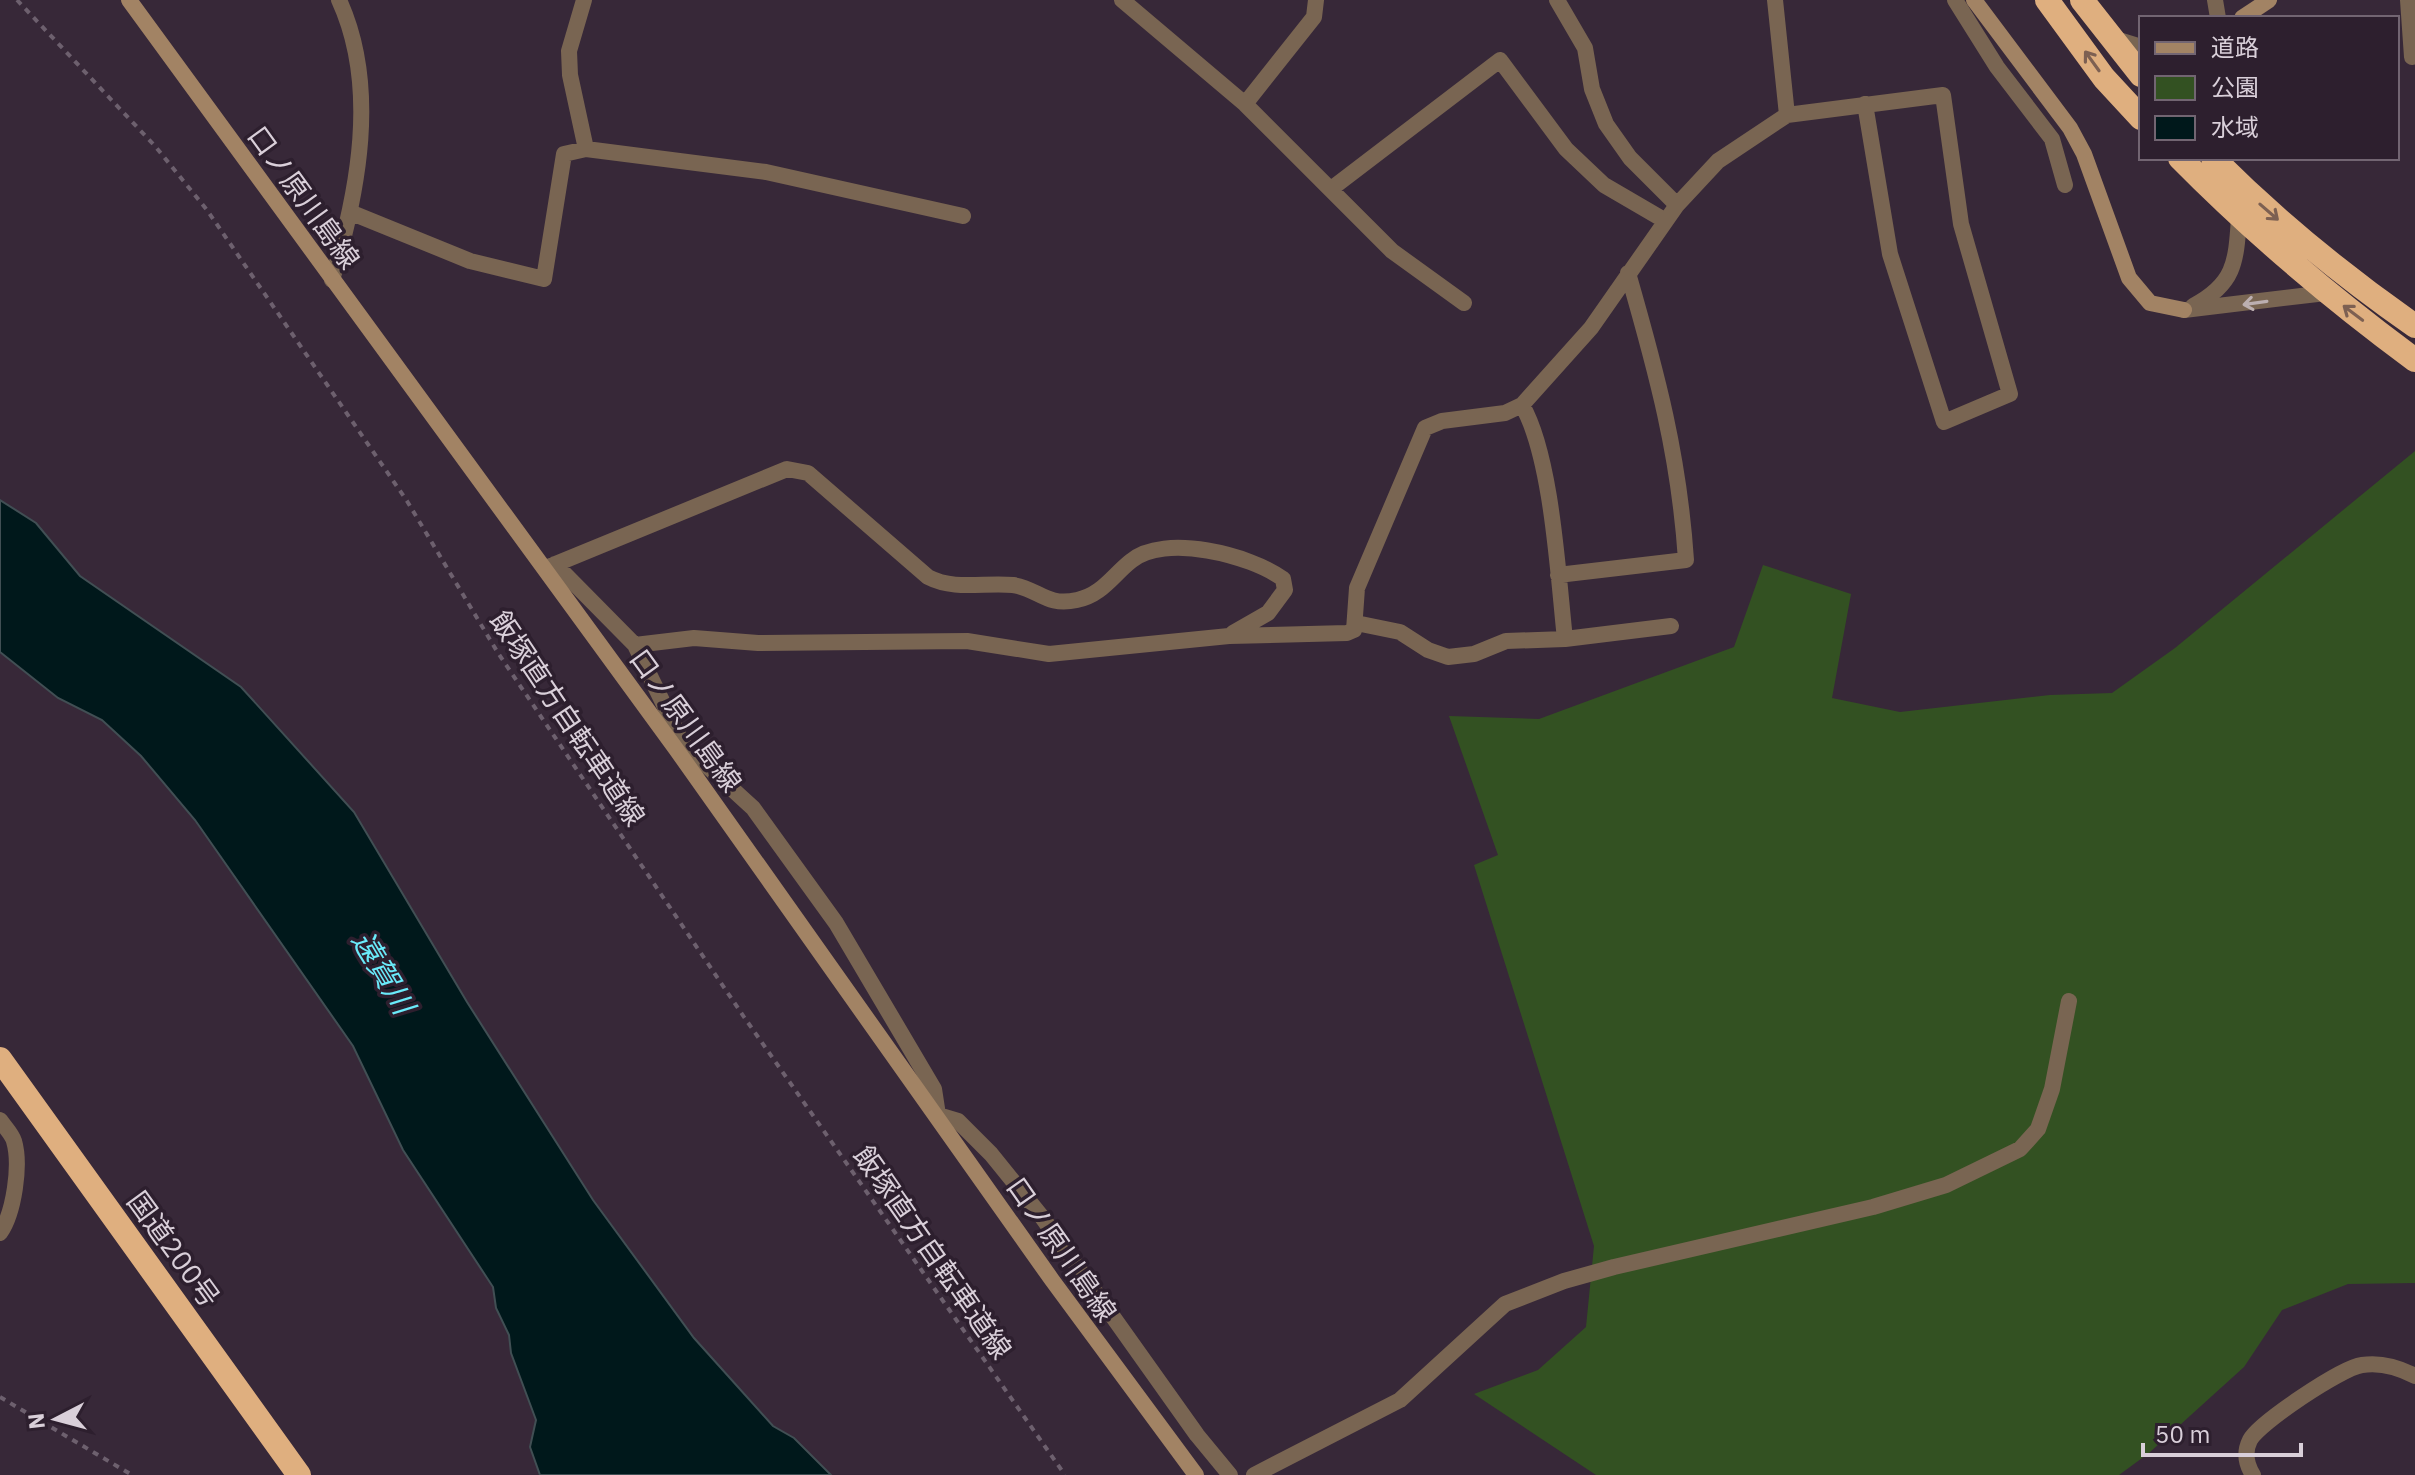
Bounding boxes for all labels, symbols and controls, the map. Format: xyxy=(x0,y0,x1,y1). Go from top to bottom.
legend xyxy=(2139,16,2399,160)
text: 道路 xyxy=(2211,31,2259,63)
one-way arrow xyxy=(2083,51,2100,72)
text: 公園 xyxy=(2211,71,2259,103)
text: 水域 xyxy=(2211,111,2259,143)
street label: 口ノ原川島線 xyxy=(240,118,368,276)
one-way arrow xyxy=(2259,203,2279,221)
one-way arrow xyxy=(2243,296,2268,311)
one-way arrow xyxy=(2342,304,2364,321)
street label: 飯塚直方自転車道線 xyxy=(482,603,654,833)
street label: 口ノ原川島線 xyxy=(622,641,750,799)
water label: 遠賀川 xyxy=(344,923,425,1023)
street label: 飯塚直方自転車道線 xyxy=(846,1138,1020,1366)
street label: 口ノ原川島線 xyxy=(999,1170,1125,1328)
street label: 国道200号 xyxy=(120,1184,228,1314)
north arrow xyxy=(16,1379,96,1459)
scale bar xyxy=(2143,1407,2301,1457)
text: N xyxy=(20,1412,51,1431)
text: 50 m xyxy=(2155,1418,2210,1450)

